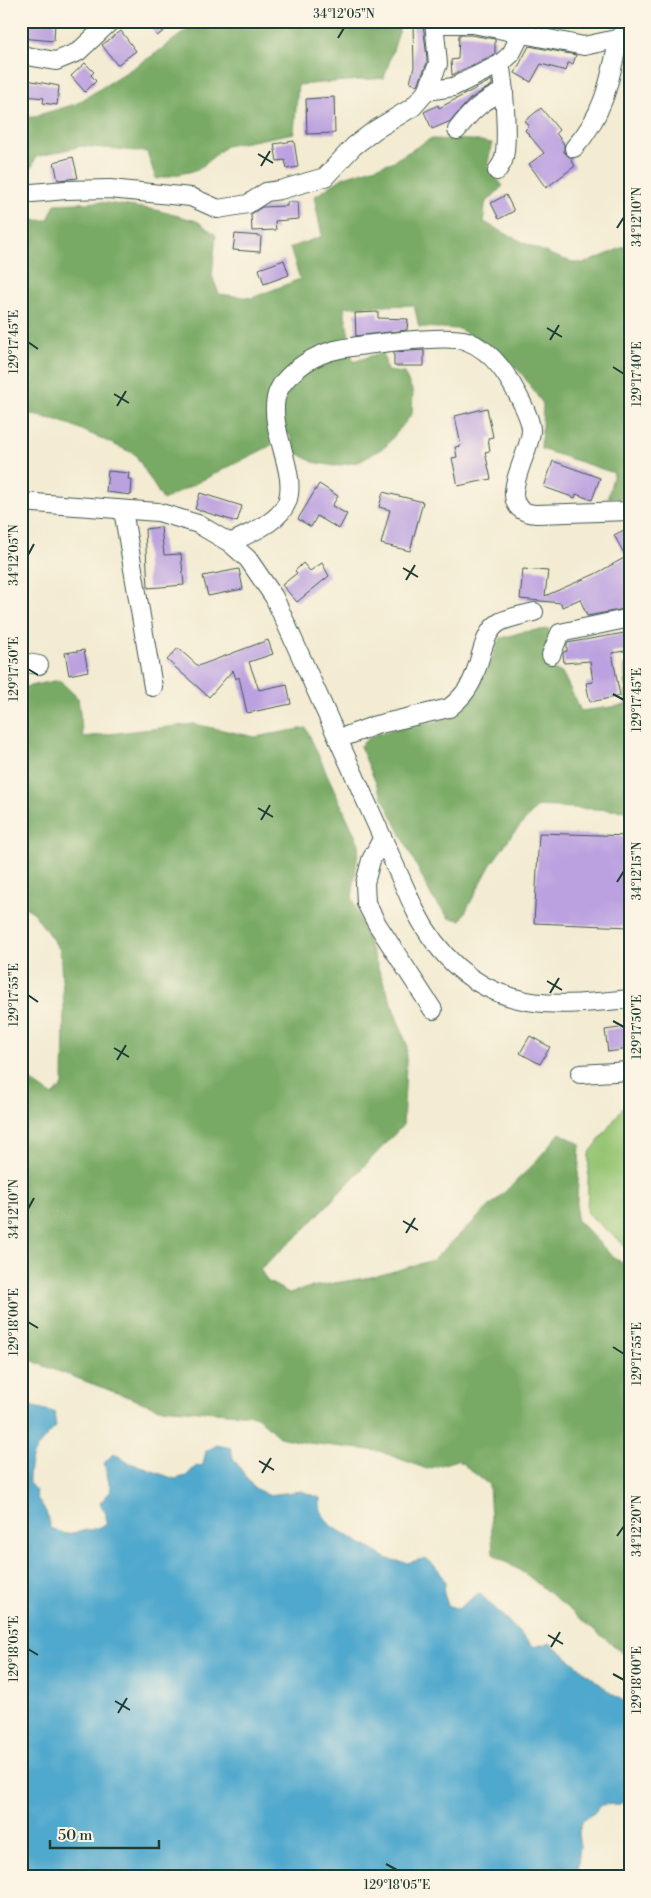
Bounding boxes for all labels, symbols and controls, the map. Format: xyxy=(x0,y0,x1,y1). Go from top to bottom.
text: 34°12'05"N xyxy=(313,7,375,22)
text: 34°12'10"N xyxy=(630,187,645,247)
text: 129°17'45"E xyxy=(7,310,22,374)
text: 129°17'40"E xyxy=(630,341,645,407)
text: 34°12'05"N xyxy=(7,524,22,586)
text: 129°17'50"E xyxy=(7,637,22,701)
text: 129°17'45"E xyxy=(630,668,645,732)
text: 34°12'15"N xyxy=(630,842,645,900)
text: 129°17'55"E xyxy=(7,963,22,1027)
text: 129°17'50"E xyxy=(630,995,645,1059)
text: 34°12'10"N xyxy=(7,1179,22,1239)
text: 129°18'00"E xyxy=(7,1288,22,1356)
text: 129°17'55"E xyxy=(630,1322,645,1386)
text: 34°12'20"N xyxy=(630,1495,645,1557)
text: 129°18'05"E xyxy=(7,1616,22,1682)
text: 129°18'00"E xyxy=(630,1646,645,1714)
scale bar xyxy=(50,1818,159,1850)
text: 50 m xyxy=(58,1826,92,1845)
text: 129°18'05"E xyxy=(364,1878,430,1893)

